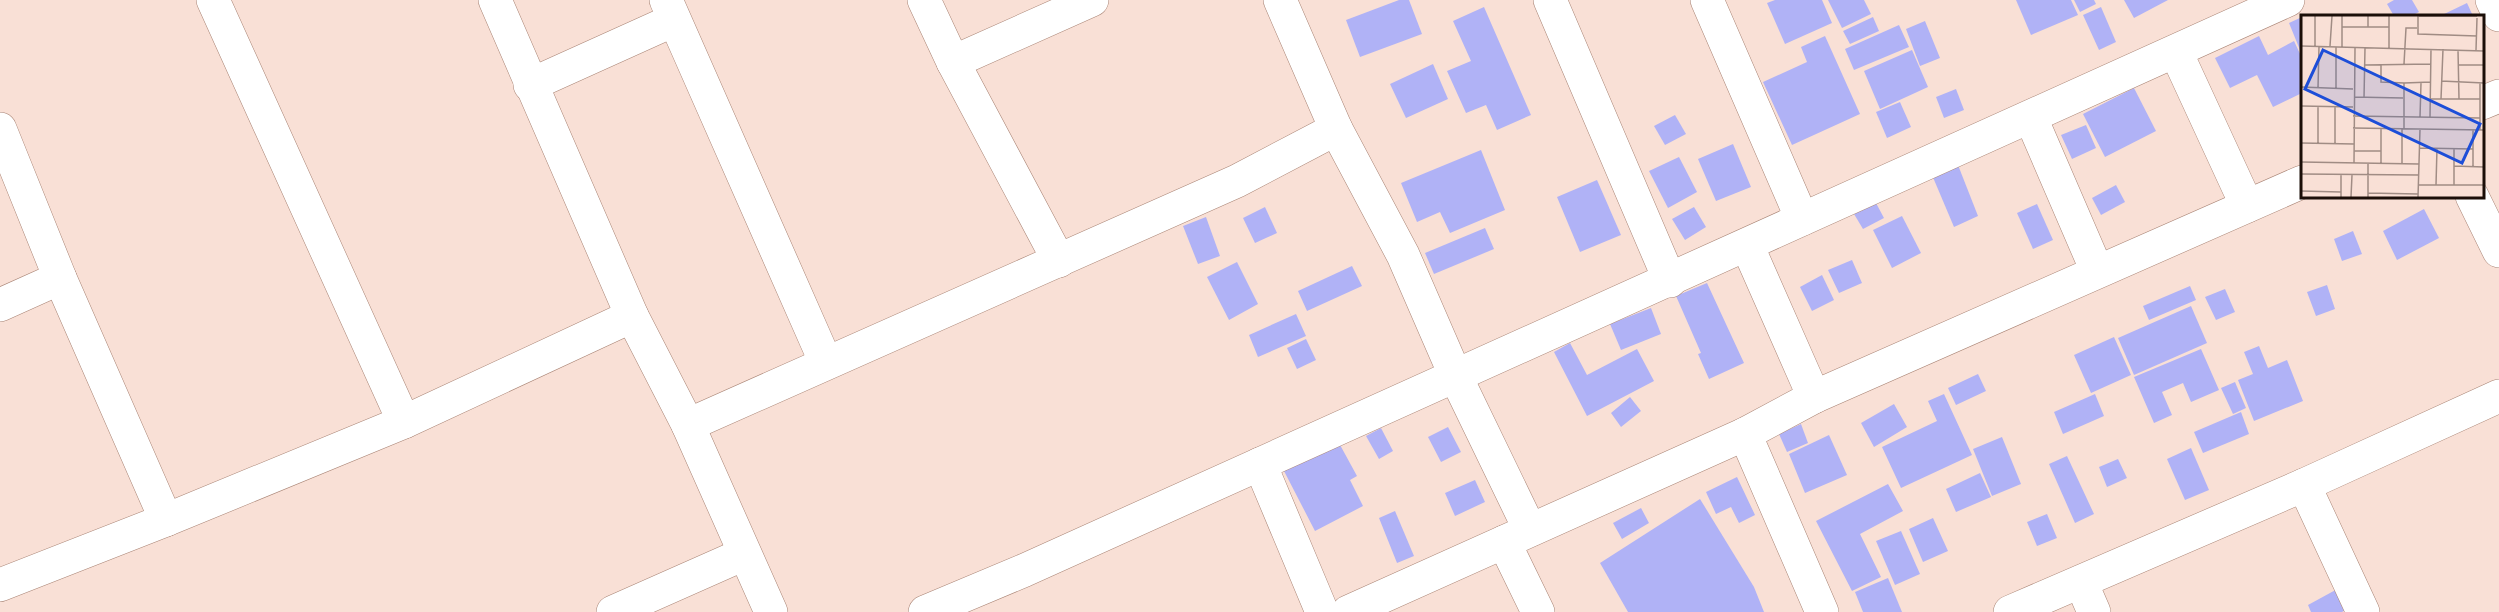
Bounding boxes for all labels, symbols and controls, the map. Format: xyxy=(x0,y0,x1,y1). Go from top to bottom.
inset map xyxy=(2301,15,2484,198)

